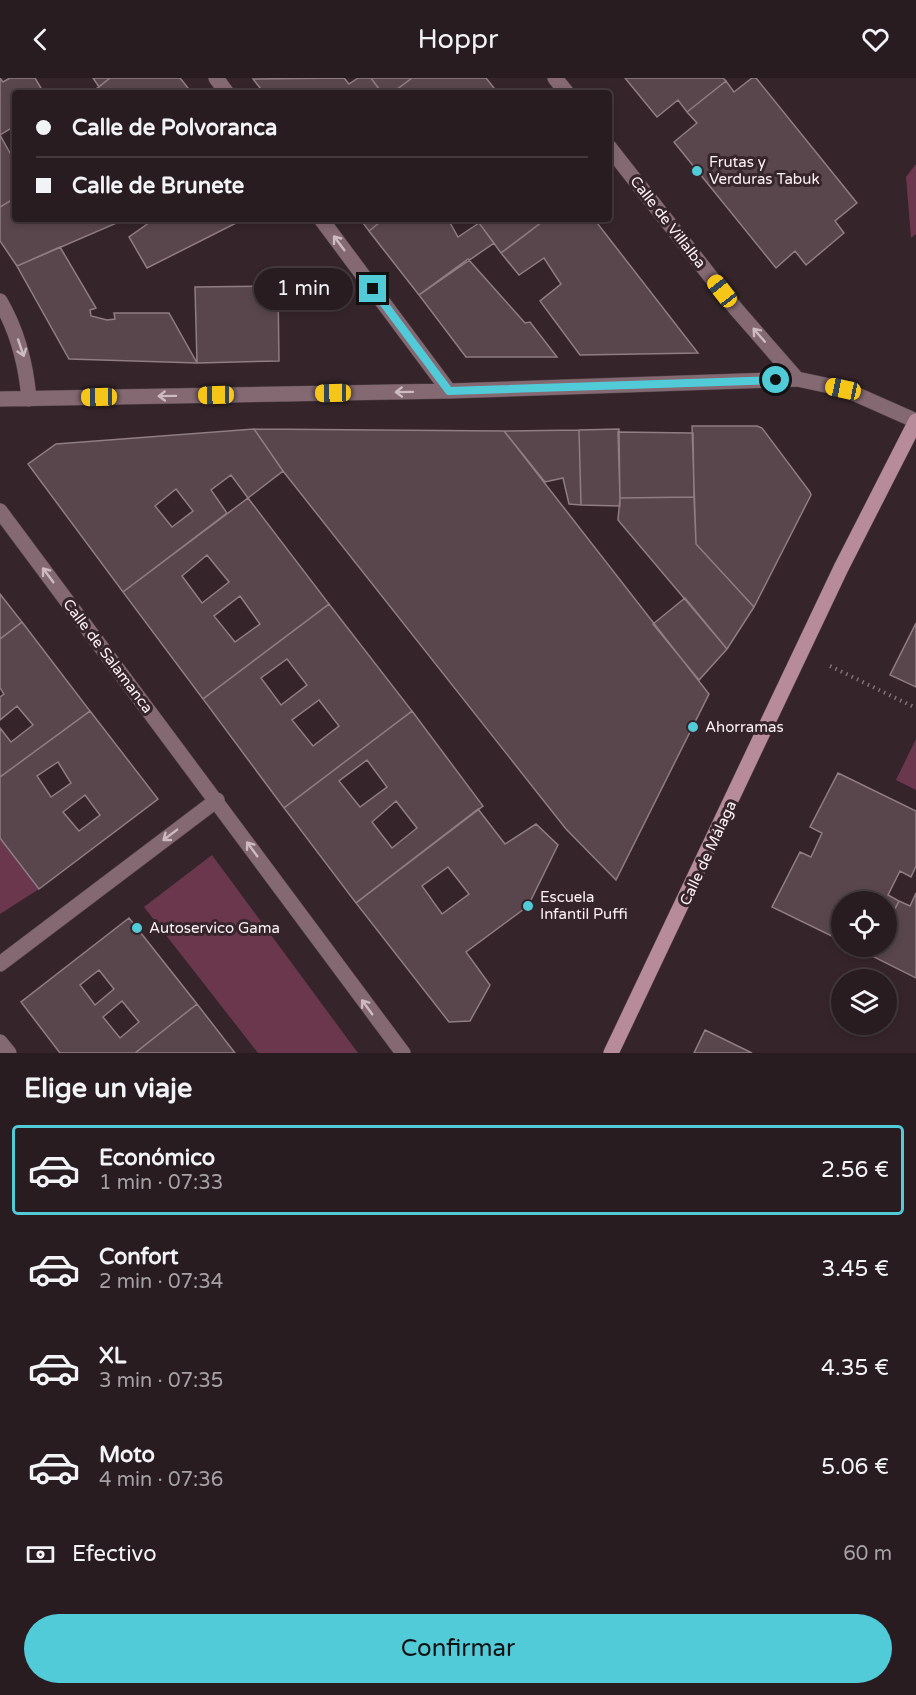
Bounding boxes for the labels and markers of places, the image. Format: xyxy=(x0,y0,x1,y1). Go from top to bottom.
place label: Frutas y Verduras Tabuk xyxy=(709,153,820,188)
marker: Frutas y Verduras Tabuk xyxy=(690,164,704,178)
place label: Ahorramas xyxy=(705,718,784,736)
marker: Ahorramas xyxy=(686,720,700,734)
place label: Escuela Infantil Puffi xyxy=(540,888,628,923)
marker: Escuela Infantil Puffi xyxy=(521,899,535,913)
place label: Autoservico Gama xyxy=(149,919,280,937)
marker: Autoservico Gama xyxy=(130,921,144,935)

